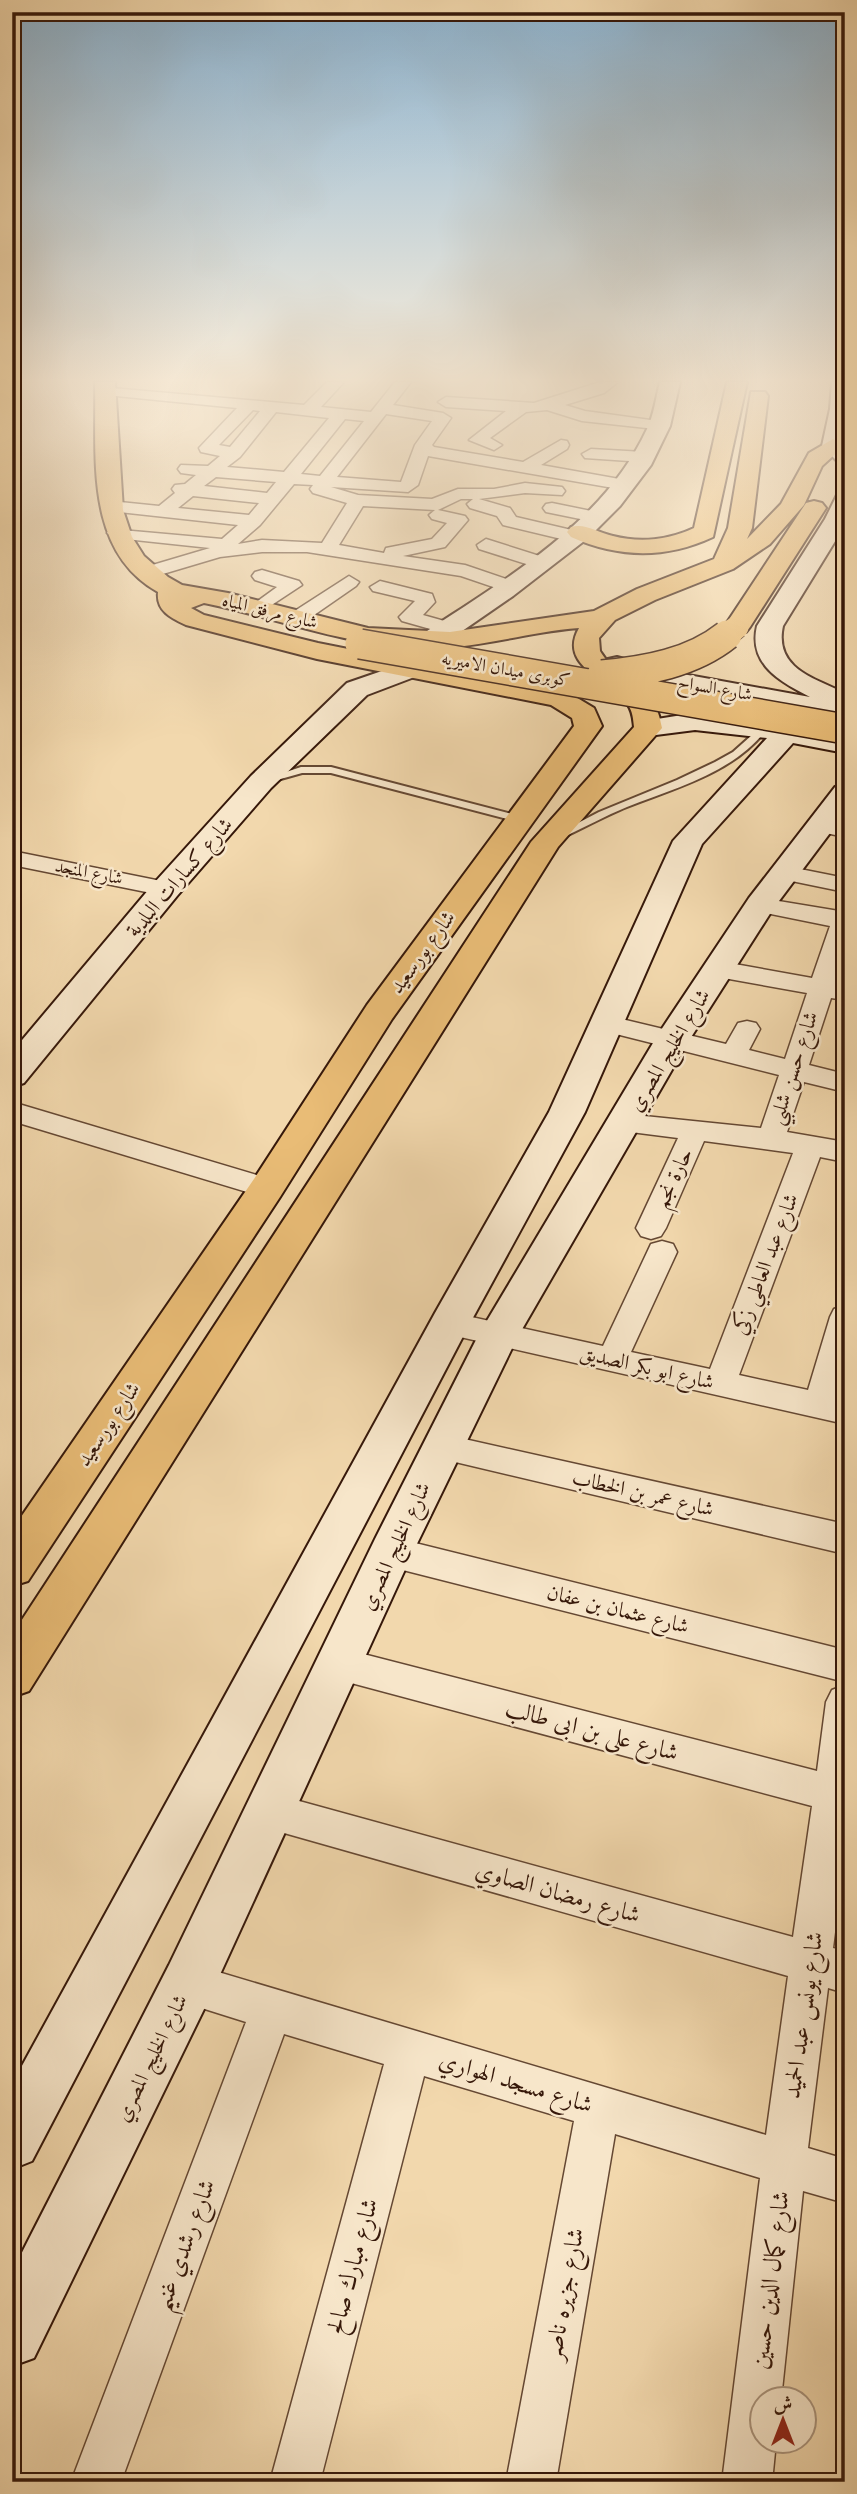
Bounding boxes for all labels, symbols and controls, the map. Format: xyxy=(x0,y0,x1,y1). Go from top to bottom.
street label: شارع مرفق المياه xyxy=(219,589,320,637)
street label: كوبرى ميدان الاميريه xyxy=(440,647,572,691)
street label: شارع السواح xyxy=(675,671,754,710)
street label: شارع كسارات البلدية xyxy=(120,812,242,945)
street label: شارع المنجد xyxy=(52,855,125,893)
street label: شارع بورسعيد xyxy=(383,905,465,1002)
street label: شارع الخليج المصري xyxy=(622,984,721,1119)
street label: شارع حسن شلبي xyxy=(762,1008,830,1130)
street label: حارة نجم xyxy=(648,1144,705,1215)
street label: شارع عبد العاطي زكي xyxy=(726,1190,810,1341)
street label: شارع ابو بكر الصديق xyxy=(576,1339,717,1400)
street label: شارع بورسعيد xyxy=(70,1377,150,1474)
street label: شارع عمر بن الخطاب xyxy=(568,1464,716,1527)
street label: شارع الخليج المصري xyxy=(354,1478,441,1617)
street label: شارع عثمان بن عفان xyxy=(543,1579,692,1644)
street label: شارع على بن ابى طالب xyxy=(501,1693,682,1772)
street label: شارع رمضان الصاوي xyxy=(471,1854,644,1935)
street label: شارع يونس عبد الحميد xyxy=(776,1929,835,2101)
street label: شارع الخليج المصري xyxy=(109,1990,198,2129)
street label: شارع مسجد الهواري xyxy=(434,2044,597,2124)
street label: شارع رشدي غنيم xyxy=(146,2175,230,2318)
street label: شارع كمال الدين حسين xyxy=(744,2189,801,2371)
street label: شارع مبارك صالح xyxy=(319,2195,389,2339)
street label: شارع جزيره ناصر xyxy=(537,2225,595,2366)
north arrow xyxy=(748,2386,818,2456)
text: ش xyxy=(774,2392,792,2415)

